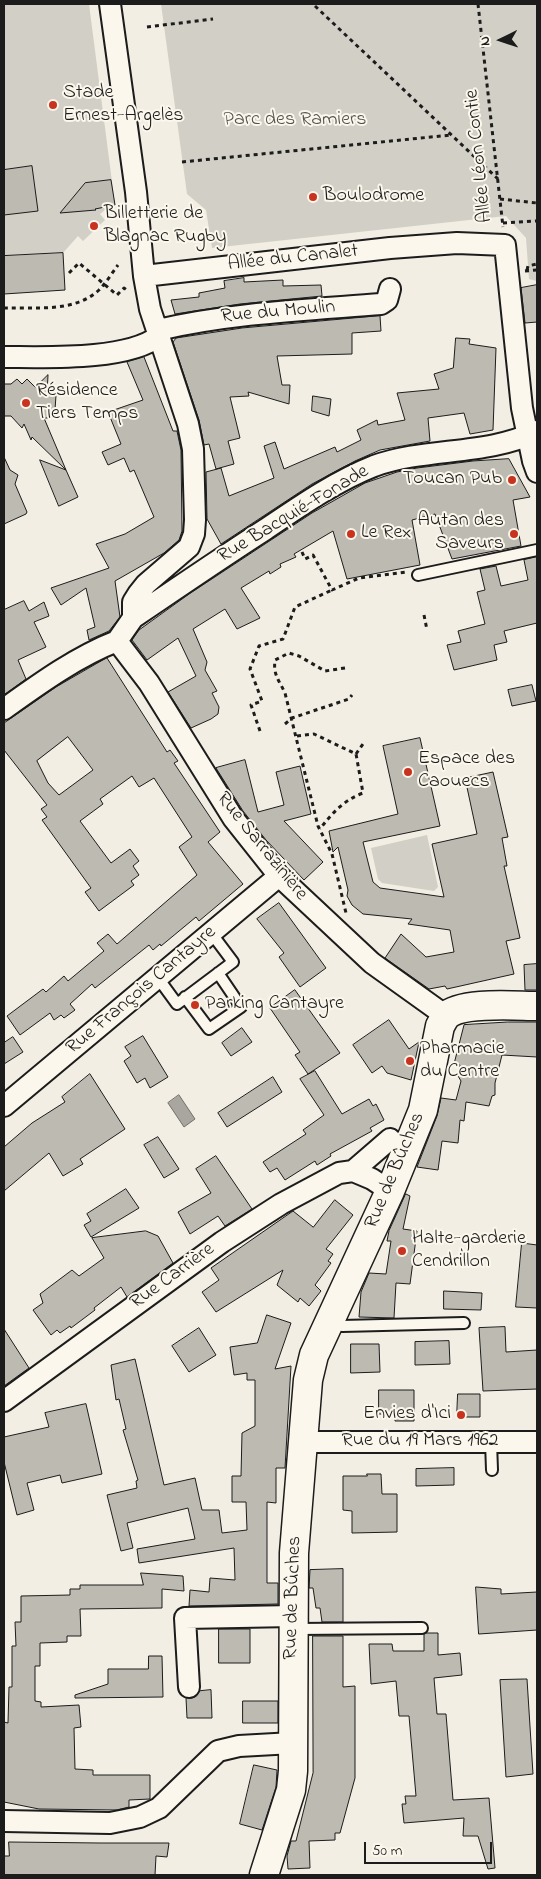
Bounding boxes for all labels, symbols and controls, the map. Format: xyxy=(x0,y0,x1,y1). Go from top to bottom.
north arrow xyxy=(476,15,526,65)
text: N xyxy=(475,36,496,47)
place label: Stade Ernest-Argelès xyxy=(63,82,184,129)
street label: Allée Léon Contie xyxy=(461,88,499,224)
marker: Stade Ernest-Argelès xyxy=(47,99,59,111)
park label: Parc des Ramiers xyxy=(224,109,366,133)
place label: Boulodrome xyxy=(323,185,424,209)
marker: Boulodrome xyxy=(307,191,319,203)
place label: Billetterie de Blagnac Rugby xyxy=(104,203,226,250)
marker: Billetterie de Blagnac Rugby xyxy=(88,220,100,232)
street label: Allée du Canalet xyxy=(227,240,359,278)
street label: Rue du Moulin xyxy=(220,296,336,330)
place label: Résidence Tiers Temps xyxy=(36,380,138,427)
marker: Résidence Tiers Temps xyxy=(20,397,32,409)
street label: Rue Bacquié-Fonade xyxy=(214,460,374,570)
place label: Toucan Pub xyxy=(403,468,502,492)
marker: Toucan Pub xyxy=(506,474,518,486)
place label: Autan des Saveurs xyxy=(418,510,504,557)
place label: Le Rex xyxy=(361,522,411,546)
marker: Le Rex xyxy=(345,528,357,540)
marker: Autan des Saveurs xyxy=(508,528,520,540)
place label: Espace des Caouecs xyxy=(418,748,515,795)
marker: Espace des Caouecs xyxy=(402,766,414,778)
street label: Rue Sarrazinière xyxy=(210,788,312,906)
street label: Rue François Cantayre xyxy=(62,921,222,1061)
place label: Parking Cantayre xyxy=(205,993,344,1017)
marker: Parking Cantayre xyxy=(189,999,201,1011)
place label: Pharmacie du Centre xyxy=(420,1038,505,1085)
marker: Pharmacie du Centre xyxy=(404,1055,416,1067)
street label: Rue de Bûches xyxy=(361,1109,431,1233)
place label: Halte-garderie Cendrillon xyxy=(412,1228,526,1275)
street label: Rue Carrière xyxy=(126,1238,220,1316)
marker: Halte-garderie Cendrillon xyxy=(396,1245,408,1257)
place label: Envies d'Ici xyxy=(363,1403,451,1427)
marker: Envies d'Ici xyxy=(455,1409,467,1421)
street label: Rue du 19 Mars 1962 xyxy=(342,1430,498,1454)
street label: Rue de Bûches xyxy=(280,1536,308,1660)
scale bar xyxy=(366,1832,494,1864)
text: 50 m xyxy=(372,1840,402,1862)

